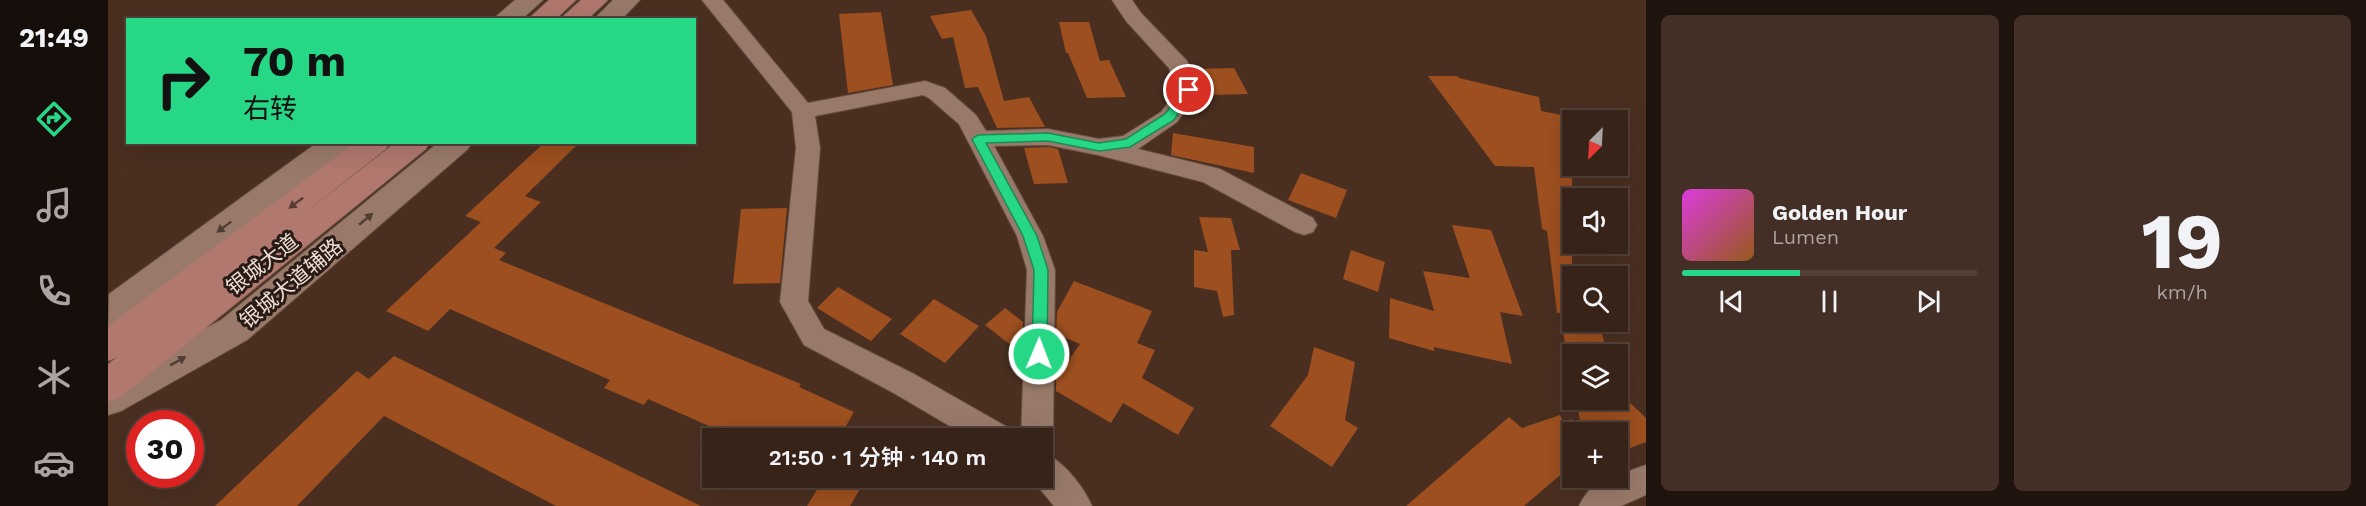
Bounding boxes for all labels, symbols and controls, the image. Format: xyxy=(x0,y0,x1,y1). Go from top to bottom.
text: 21:49 xyxy=(19,22,89,54)
text: 70 m xyxy=(243,37,346,86)
icon: right xyxy=(144,42,222,120)
pin xyxy=(1163,64,1214,115)
icon: arrive xyxy=(1172,73,1205,106)
text: 右转 xyxy=(243,93,297,125)
icon: directions xyxy=(33,98,75,140)
north arrow xyxy=(1562,110,1628,176)
map controls xyxy=(1562,110,1628,488)
icon: music xyxy=(33,184,75,226)
button: sound xyxy=(1562,188,1628,254)
text: 19 xyxy=(2141,195,2223,287)
one-way arrow xyxy=(289,197,304,209)
text: Golden Hour xyxy=(1772,200,1907,225)
one-way arrow xyxy=(358,213,374,226)
one-way arrow xyxy=(217,221,232,233)
text: Lumen xyxy=(1772,225,1839,249)
street label: 银城大道 xyxy=(221,228,303,300)
street label: 银城大道辅路 xyxy=(235,233,347,333)
button: search xyxy=(1562,266,1628,332)
icon: phone xyxy=(33,270,75,312)
text: km/h xyxy=(2156,280,2208,304)
icon: previous xyxy=(1715,285,1748,318)
icon: pause xyxy=(1813,285,1846,318)
icon: next xyxy=(1912,285,1945,318)
position arrow xyxy=(1007,322,1071,386)
button: layers xyxy=(1562,344,1628,410)
icon: climate xyxy=(33,356,75,398)
one-way arrow xyxy=(169,356,186,366)
speed limit sign: 30 xyxy=(126,410,204,488)
button: + xyxy=(1562,422,1628,488)
icon: car xyxy=(33,442,75,484)
text: 21:50 · 1 分钟 · 140 m xyxy=(769,445,986,470)

